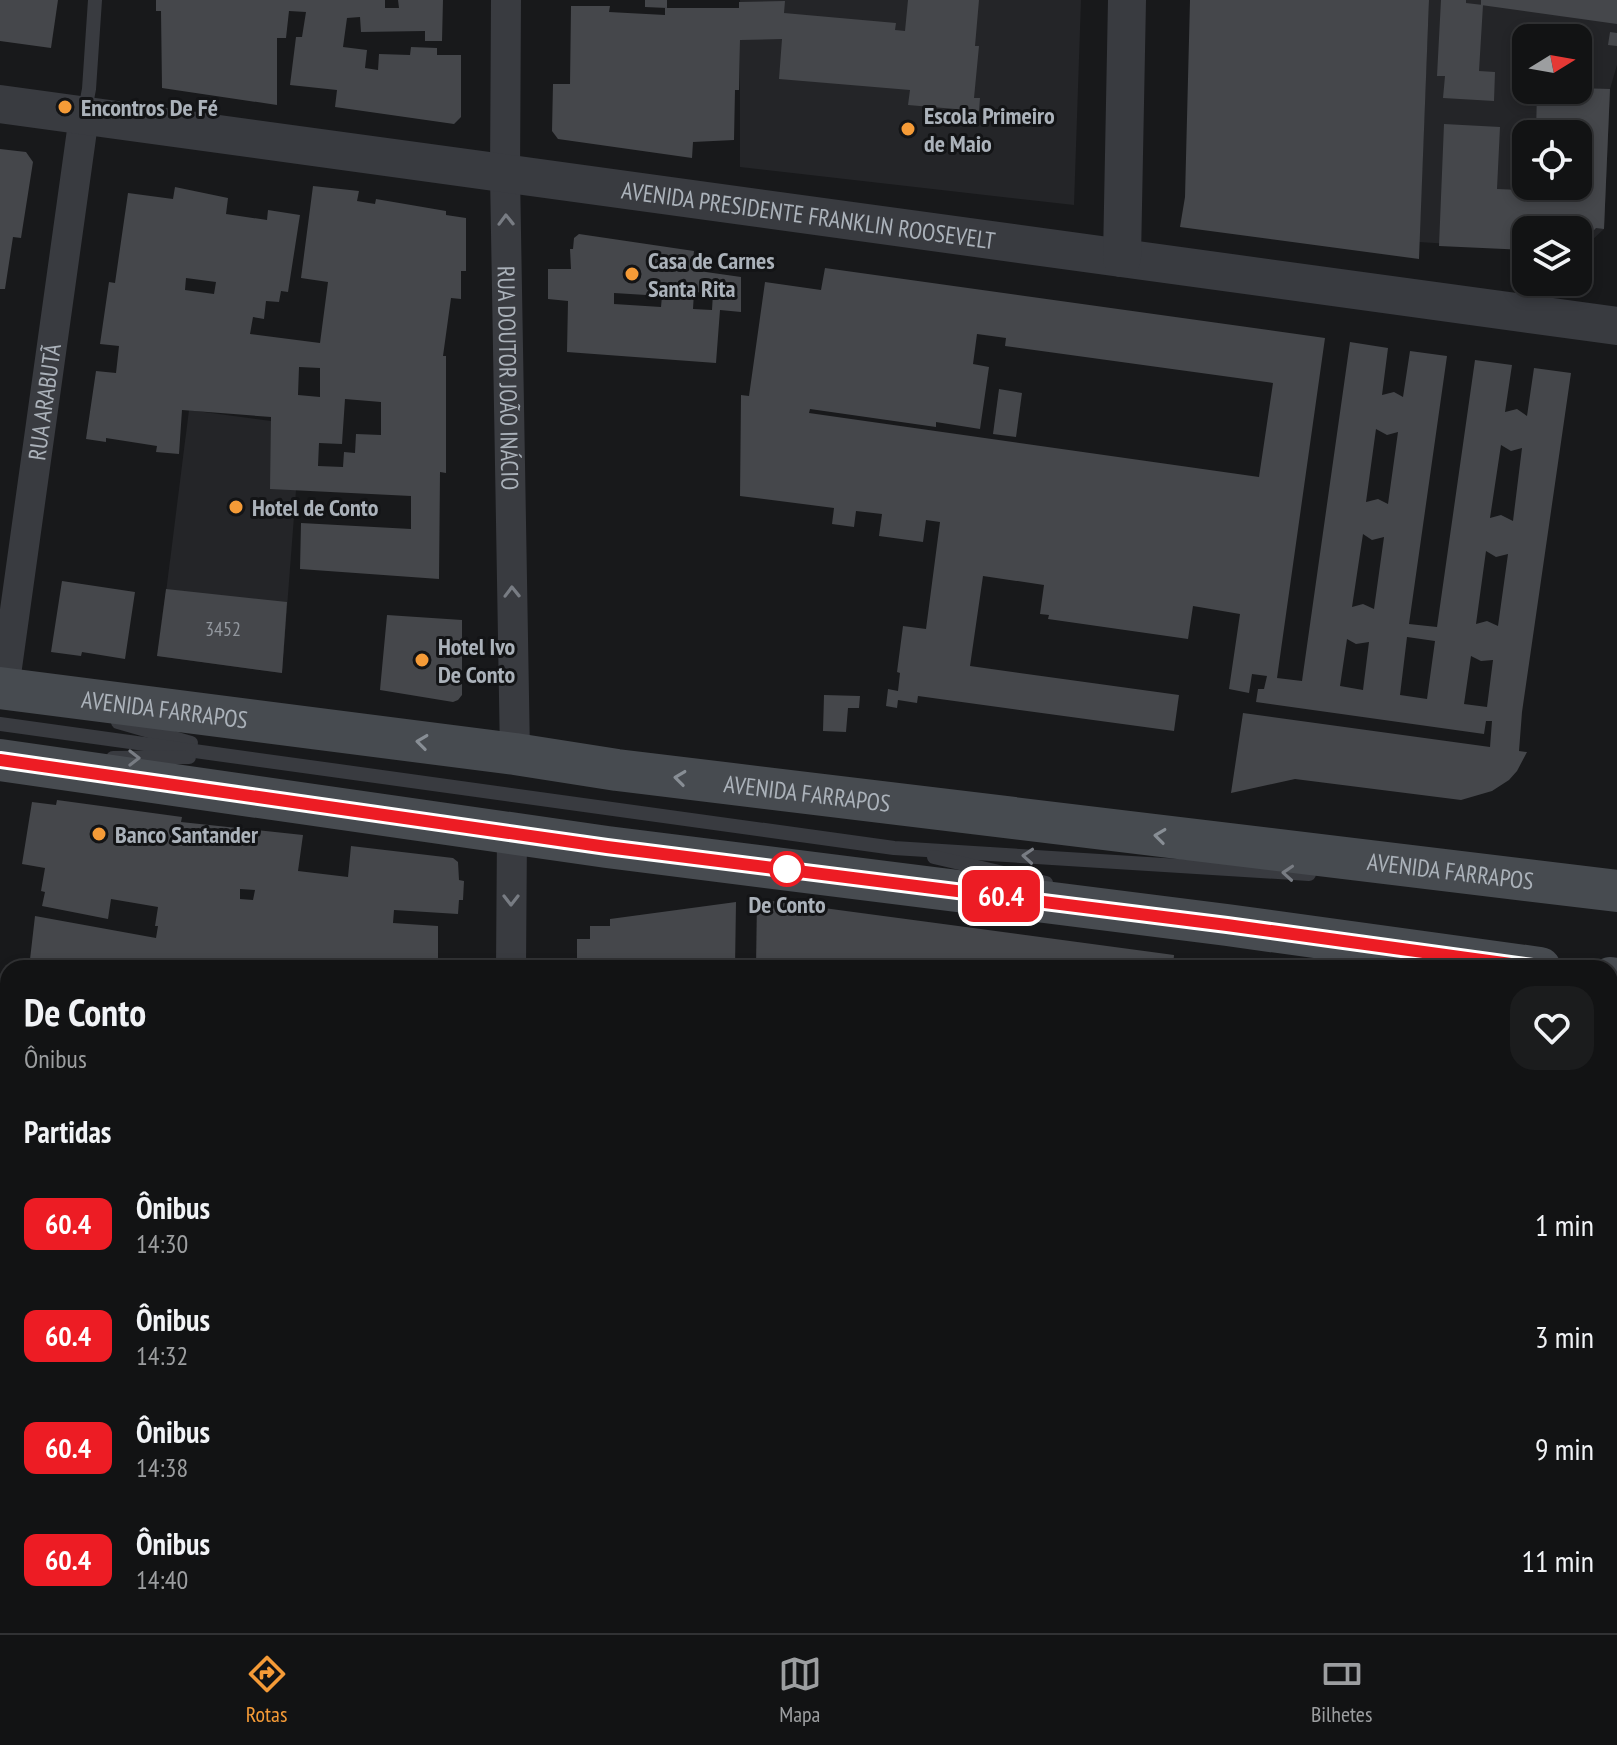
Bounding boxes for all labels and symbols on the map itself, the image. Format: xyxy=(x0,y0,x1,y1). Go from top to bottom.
north arrow xyxy=(1512,24,1592,104)
place label: Encontros De Fé xyxy=(81,92,218,123)
marker: Encontros De Fé xyxy=(56,98,74,116)
place label: Escola Primeiro de Maio xyxy=(924,100,1055,159)
marker: Escola Primeiro de Maio xyxy=(899,120,917,138)
street label: AVENIDA PRESIDENTE FRANKLIN ROOSEVELT xyxy=(620,174,997,256)
one-way arrow xyxy=(497,213,514,226)
place label: Casa de Carnes Santa Rita xyxy=(648,245,775,304)
street label: RUA DOUTOR JOÃO INÁCIO xyxy=(491,265,526,490)
marker: Casa de Carnes Santa Rita xyxy=(623,265,641,283)
street label: RUA ARABUTÃ xyxy=(21,341,68,462)
place label: Hotel de Conto xyxy=(252,492,379,523)
marker: Hotel de Conto xyxy=(227,498,245,516)
one-way arrow xyxy=(504,585,521,598)
house number: 3452 xyxy=(205,616,241,642)
place label: Hotel Ivo De Conto xyxy=(438,631,516,690)
marker: Hotel Ivo De Conto xyxy=(413,651,431,669)
street label: AVENIDA FARRAPOS xyxy=(80,683,250,735)
one-way arrow xyxy=(415,734,428,751)
one-way arrow xyxy=(128,749,141,767)
street label: AVENIDA FARRAPOS xyxy=(722,768,892,818)
one-way arrow xyxy=(673,769,686,786)
place label: Banco Santander xyxy=(115,819,259,850)
marker: Banco Santander xyxy=(90,825,108,843)
one-way arrow xyxy=(1153,827,1166,844)
street label: AVENIDA FARRAPOS xyxy=(1366,845,1535,896)
one-way arrow xyxy=(1021,848,1034,865)
marker: De Conto xyxy=(770,852,804,886)
one-way arrow xyxy=(1281,864,1294,881)
line badge: 60.4 xyxy=(945,870,1057,922)
place label: De Conto xyxy=(748,889,826,920)
one-way arrow xyxy=(502,894,520,907)

